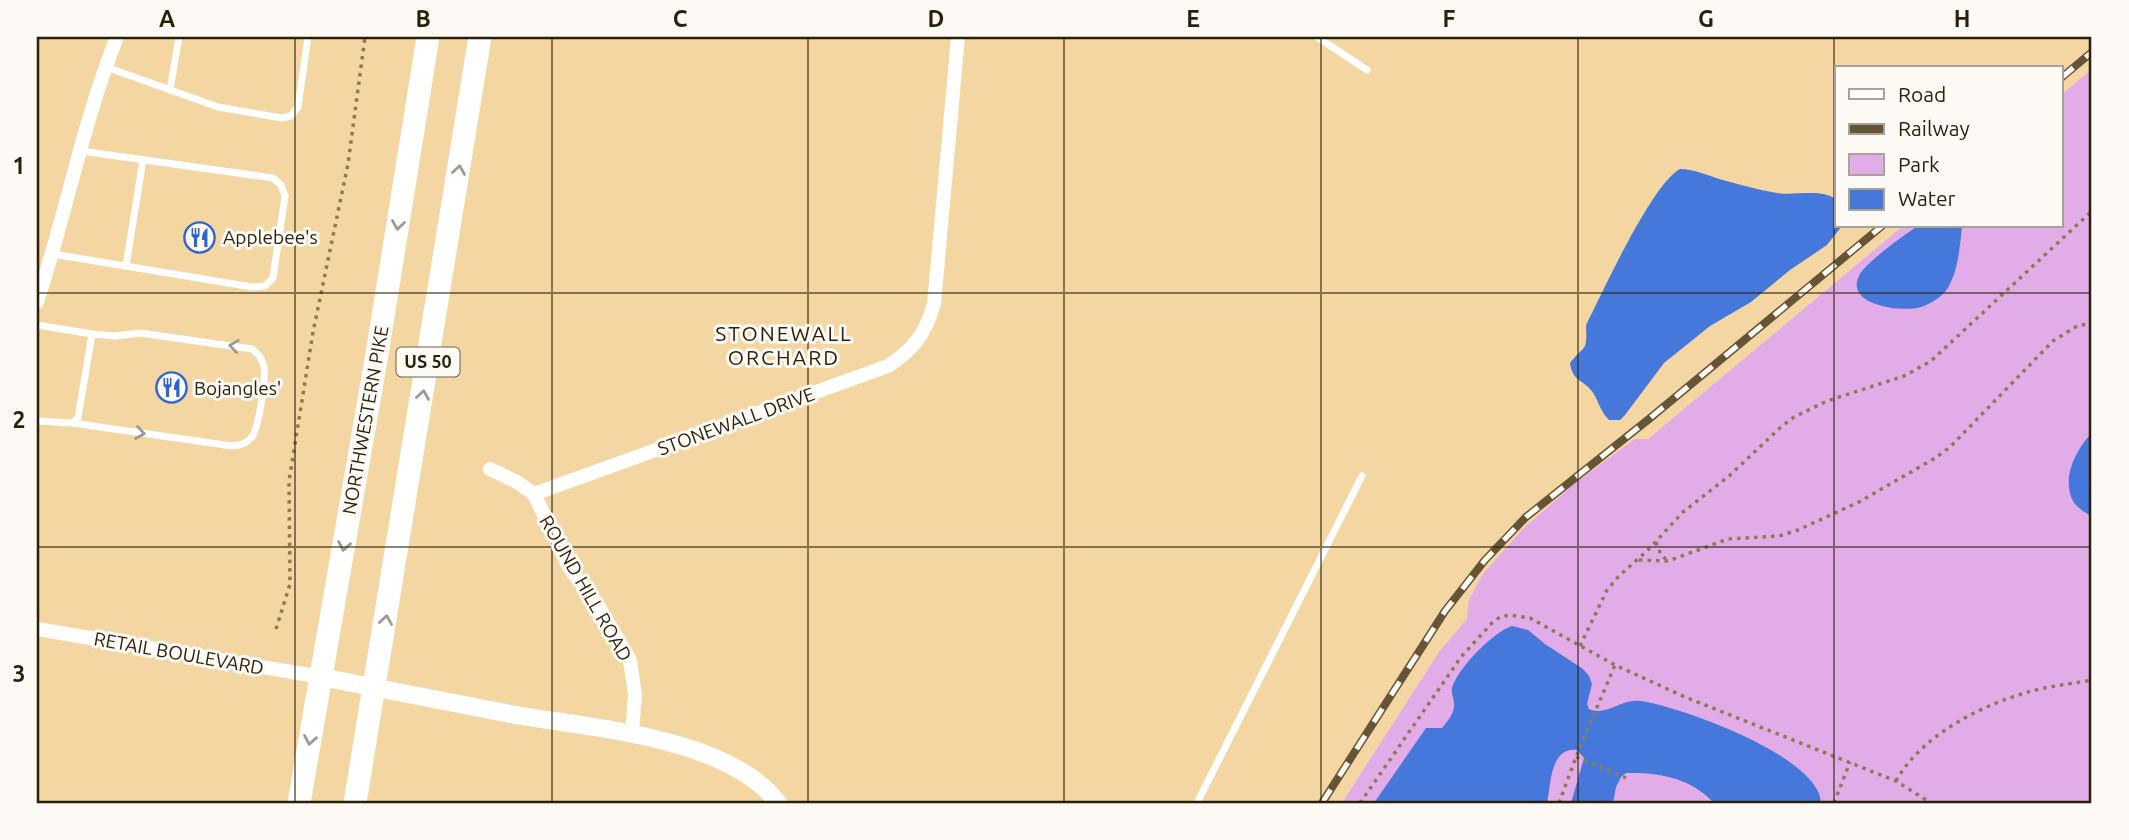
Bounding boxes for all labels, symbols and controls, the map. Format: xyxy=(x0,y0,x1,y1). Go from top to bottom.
text: A xyxy=(159,6,175,31)
text: B xyxy=(415,6,431,31)
text: C xyxy=(673,6,688,31)
text: D xyxy=(928,6,944,31)
text: E xyxy=(1186,6,1200,31)
text: F xyxy=(1443,6,1456,31)
text: G xyxy=(1698,6,1714,31)
text: H xyxy=(1954,6,1970,31)
legend xyxy=(1835,66,2062,228)
text: Road xyxy=(1898,82,1946,106)
text: Railway xyxy=(1898,116,1970,140)
text: Park xyxy=(1898,152,1940,176)
text: 1 xyxy=(13,153,25,178)
one-way arrow xyxy=(451,165,466,176)
text: Water xyxy=(1898,186,1956,210)
one-way arrow xyxy=(391,219,406,231)
restaurant icon: Applebee's xyxy=(183,220,217,254)
place label: Applebee's xyxy=(223,226,318,248)
district label: STONEWALL ORCHARD xyxy=(715,321,853,369)
street label: NORTHWESTERN PIKE xyxy=(338,324,392,516)
one-way arrow xyxy=(228,339,240,354)
road number: US 50 xyxy=(396,348,460,376)
restaurant icon: Bojangles' xyxy=(154,371,188,405)
place label: Bojangles' xyxy=(194,377,281,399)
street label: STONEWALL DRIVE xyxy=(655,382,817,460)
one-way arrow xyxy=(415,389,430,401)
text: 2 xyxy=(13,407,25,432)
one-way arrow xyxy=(134,425,146,440)
street label: ROUND HILL ROAD xyxy=(535,511,637,665)
one-way arrow xyxy=(337,540,352,552)
one-way arrow xyxy=(378,614,393,625)
street label: RETAIL BOULEVARD xyxy=(92,627,266,679)
text: 3 xyxy=(13,661,25,686)
one-way arrow xyxy=(303,734,318,746)

